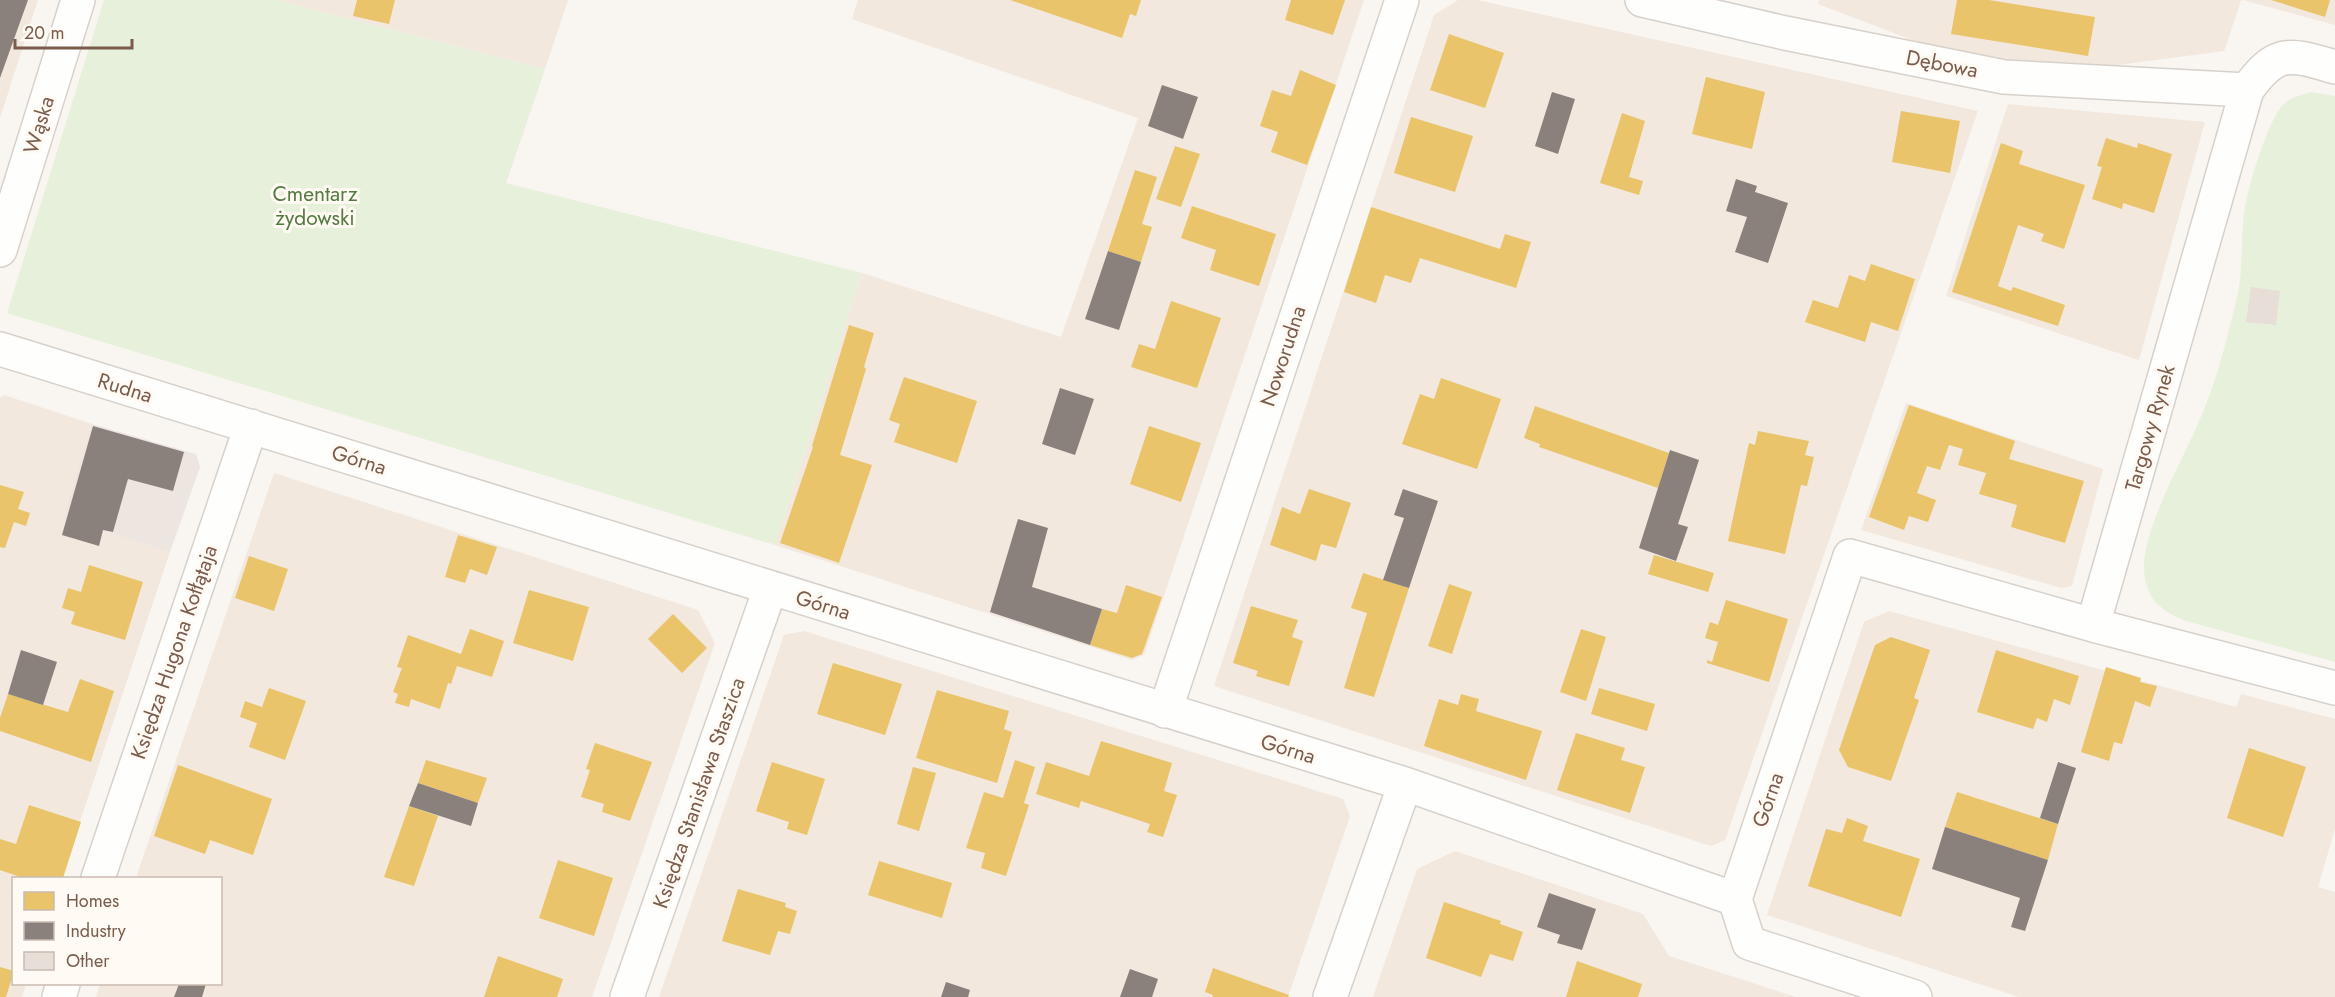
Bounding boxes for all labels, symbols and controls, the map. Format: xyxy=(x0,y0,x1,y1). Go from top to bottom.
scale bar xyxy=(15,12,132,50)
text: 20 m xyxy=(24,20,64,46)
street label: Dębowa xyxy=(1904,42,1980,86)
street label: Wąska xyxy=(16,93,62,157)
park label: Cmentarz żydowski xyxy=(272,179,358,233)
street label: Noworudna xyxy=(1253,302,1313,410)
street label: Targowy Rynek xyxy=(2118,361,2183,495)
street label: Rudna xyxy=(94,365,156,411)
street label: Górna xyxy=(328,437,390,483)
street label: Księdza Hugona Kołłątaja xyxy=(123,541,225,763)
street label: Górna xyxy=(792,582,854,628)
street label: Księdza Stanisława Staszica xyxy=(645,674,753,912)
street label: Górna xyxy=(1257,726,1319,772)
street label: Górna xyxy=(1745,769,1791,831)
legend xyxy=(12,877,222,985)
text: Homes xyxy=(66,888,119,914)
text: Industry xyxy=(66,918,126,944)
text: Other xyxy=(66,948,110,974)

